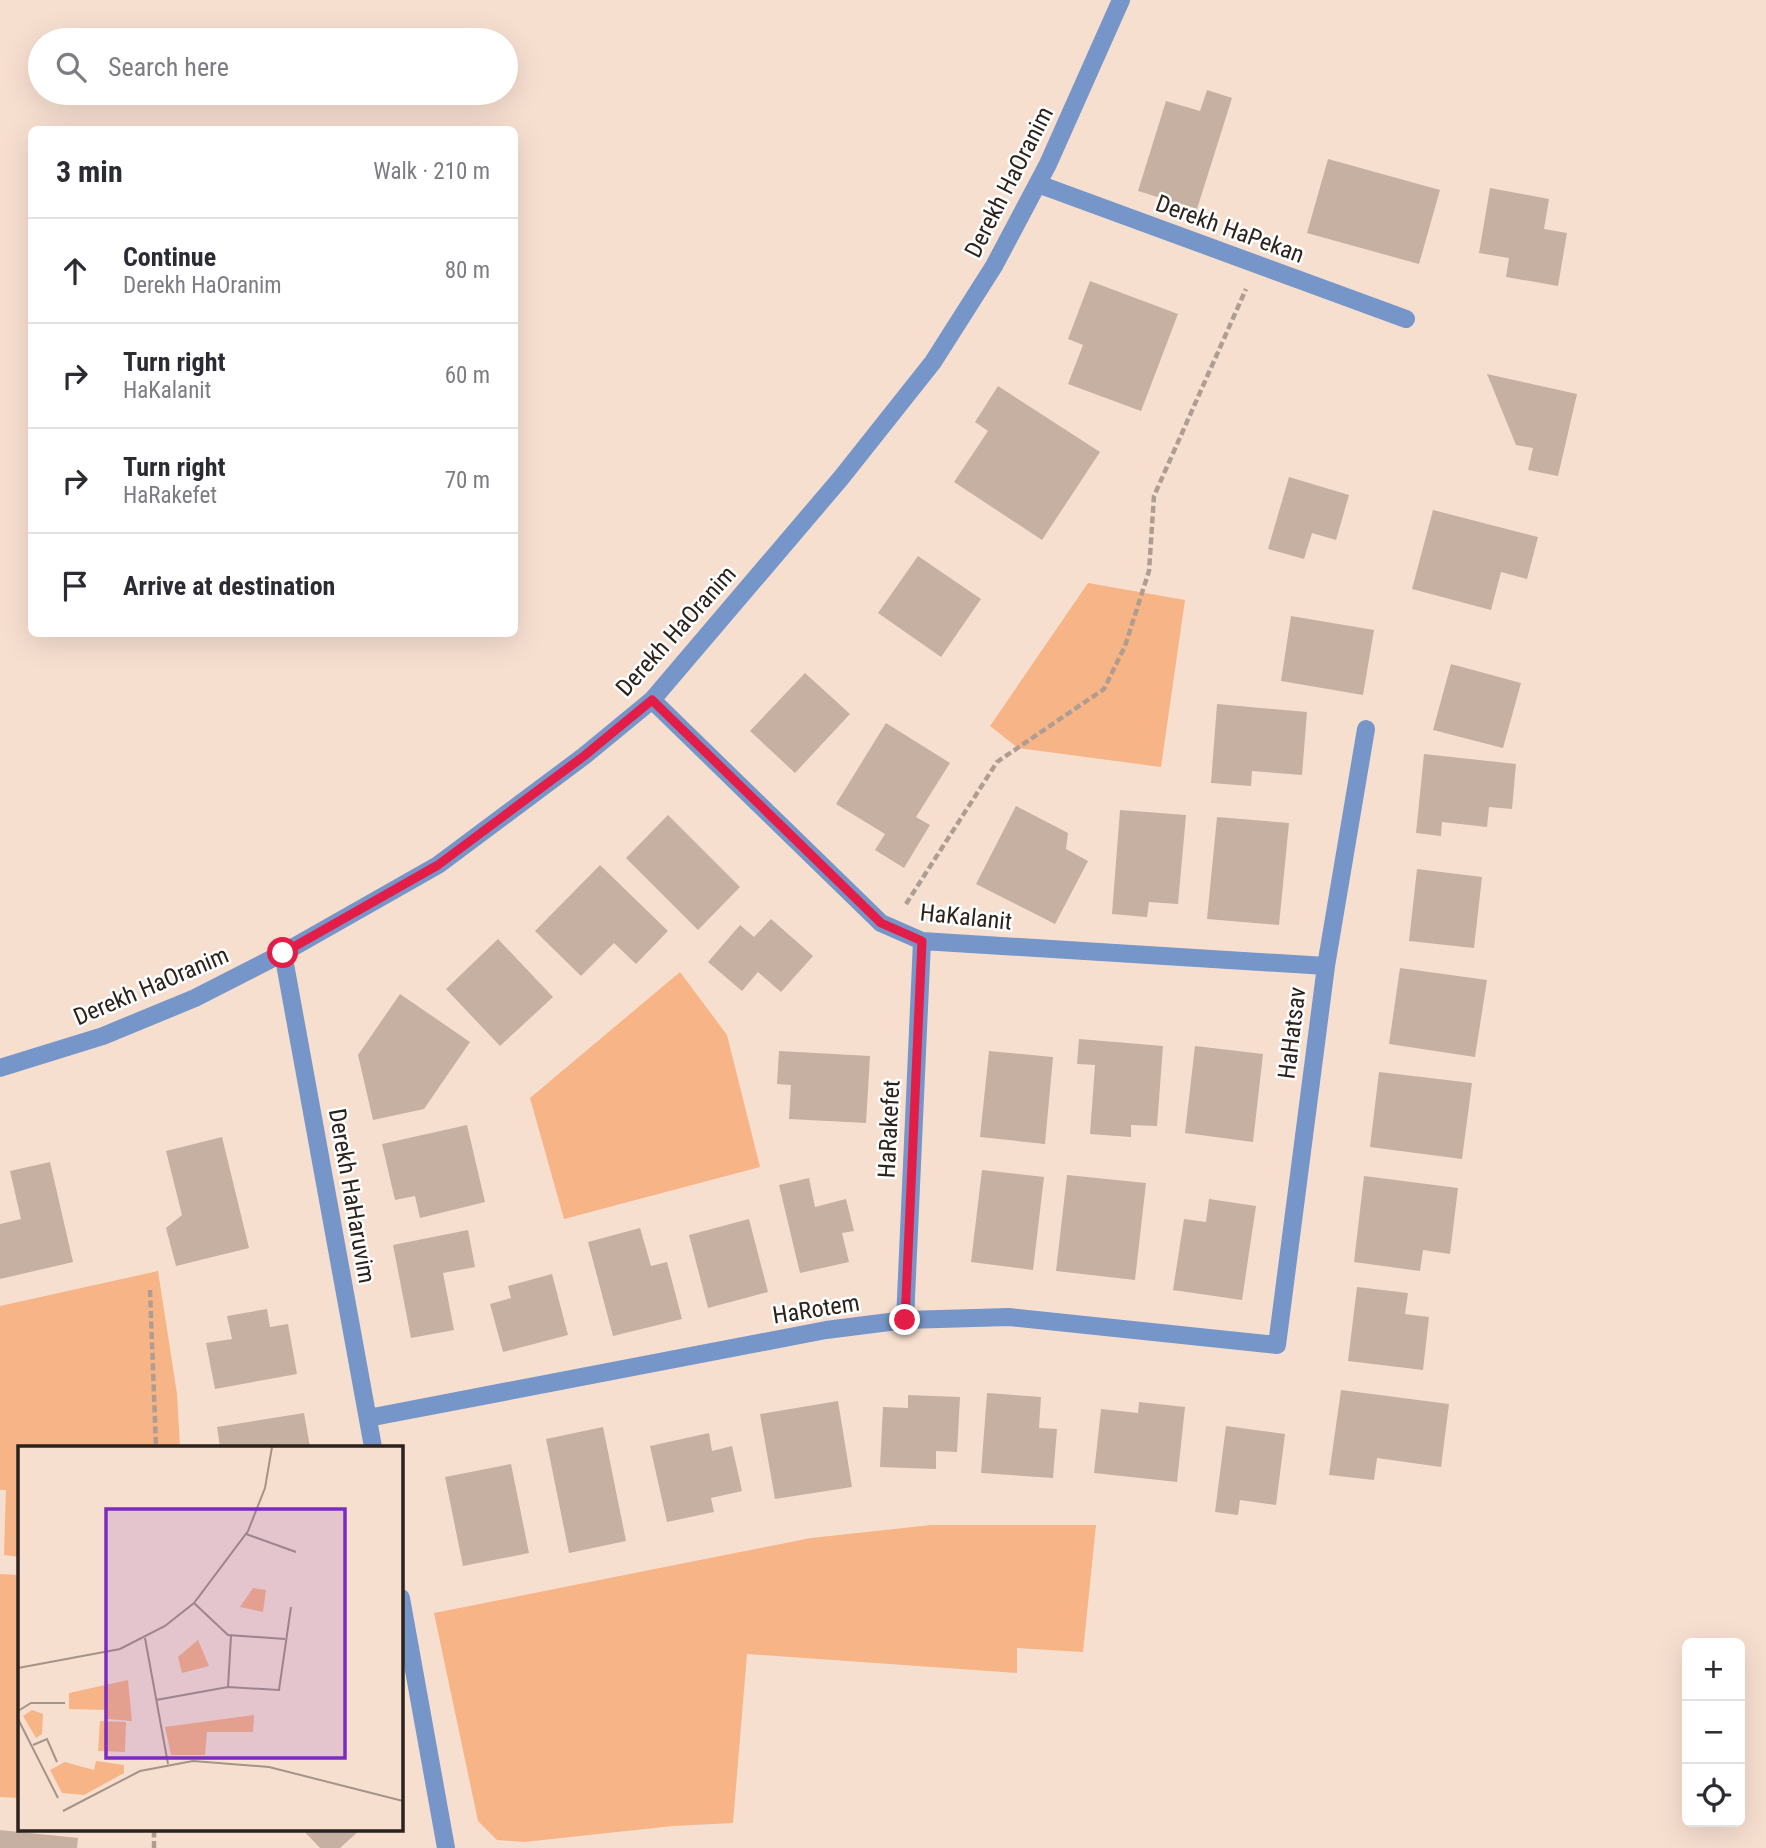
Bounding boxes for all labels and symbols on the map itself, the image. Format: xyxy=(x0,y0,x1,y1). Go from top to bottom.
street label: Derekh HaOranim xyxy=(959,102,1059,262)
street label: Derekh HaPekan xyxy=(1152,189,1308,269)
street label: Derekh HaOranim xyxy=(610,560,742,702)
street label: HaKalanit xyxy=(919,898,1013,936)
route start xyxy=(267,937,298,968)
street label: Derekh HaOranim xyxy=(69,941,233,1031)
street label: HaHatsav xyxy=(1272,985,1312,1081)
street label: HaRakefet xyxy=(872,1079,906,1179)
street label: Derekh HaHaruvim xyxy=(323,1107,381,1285)
street label: HaRotem xyxy=(771,1288,861,1330)
route end xyxy=(889,1304,920,1335)
inset map xyxy=(18,1446,402,1830)

